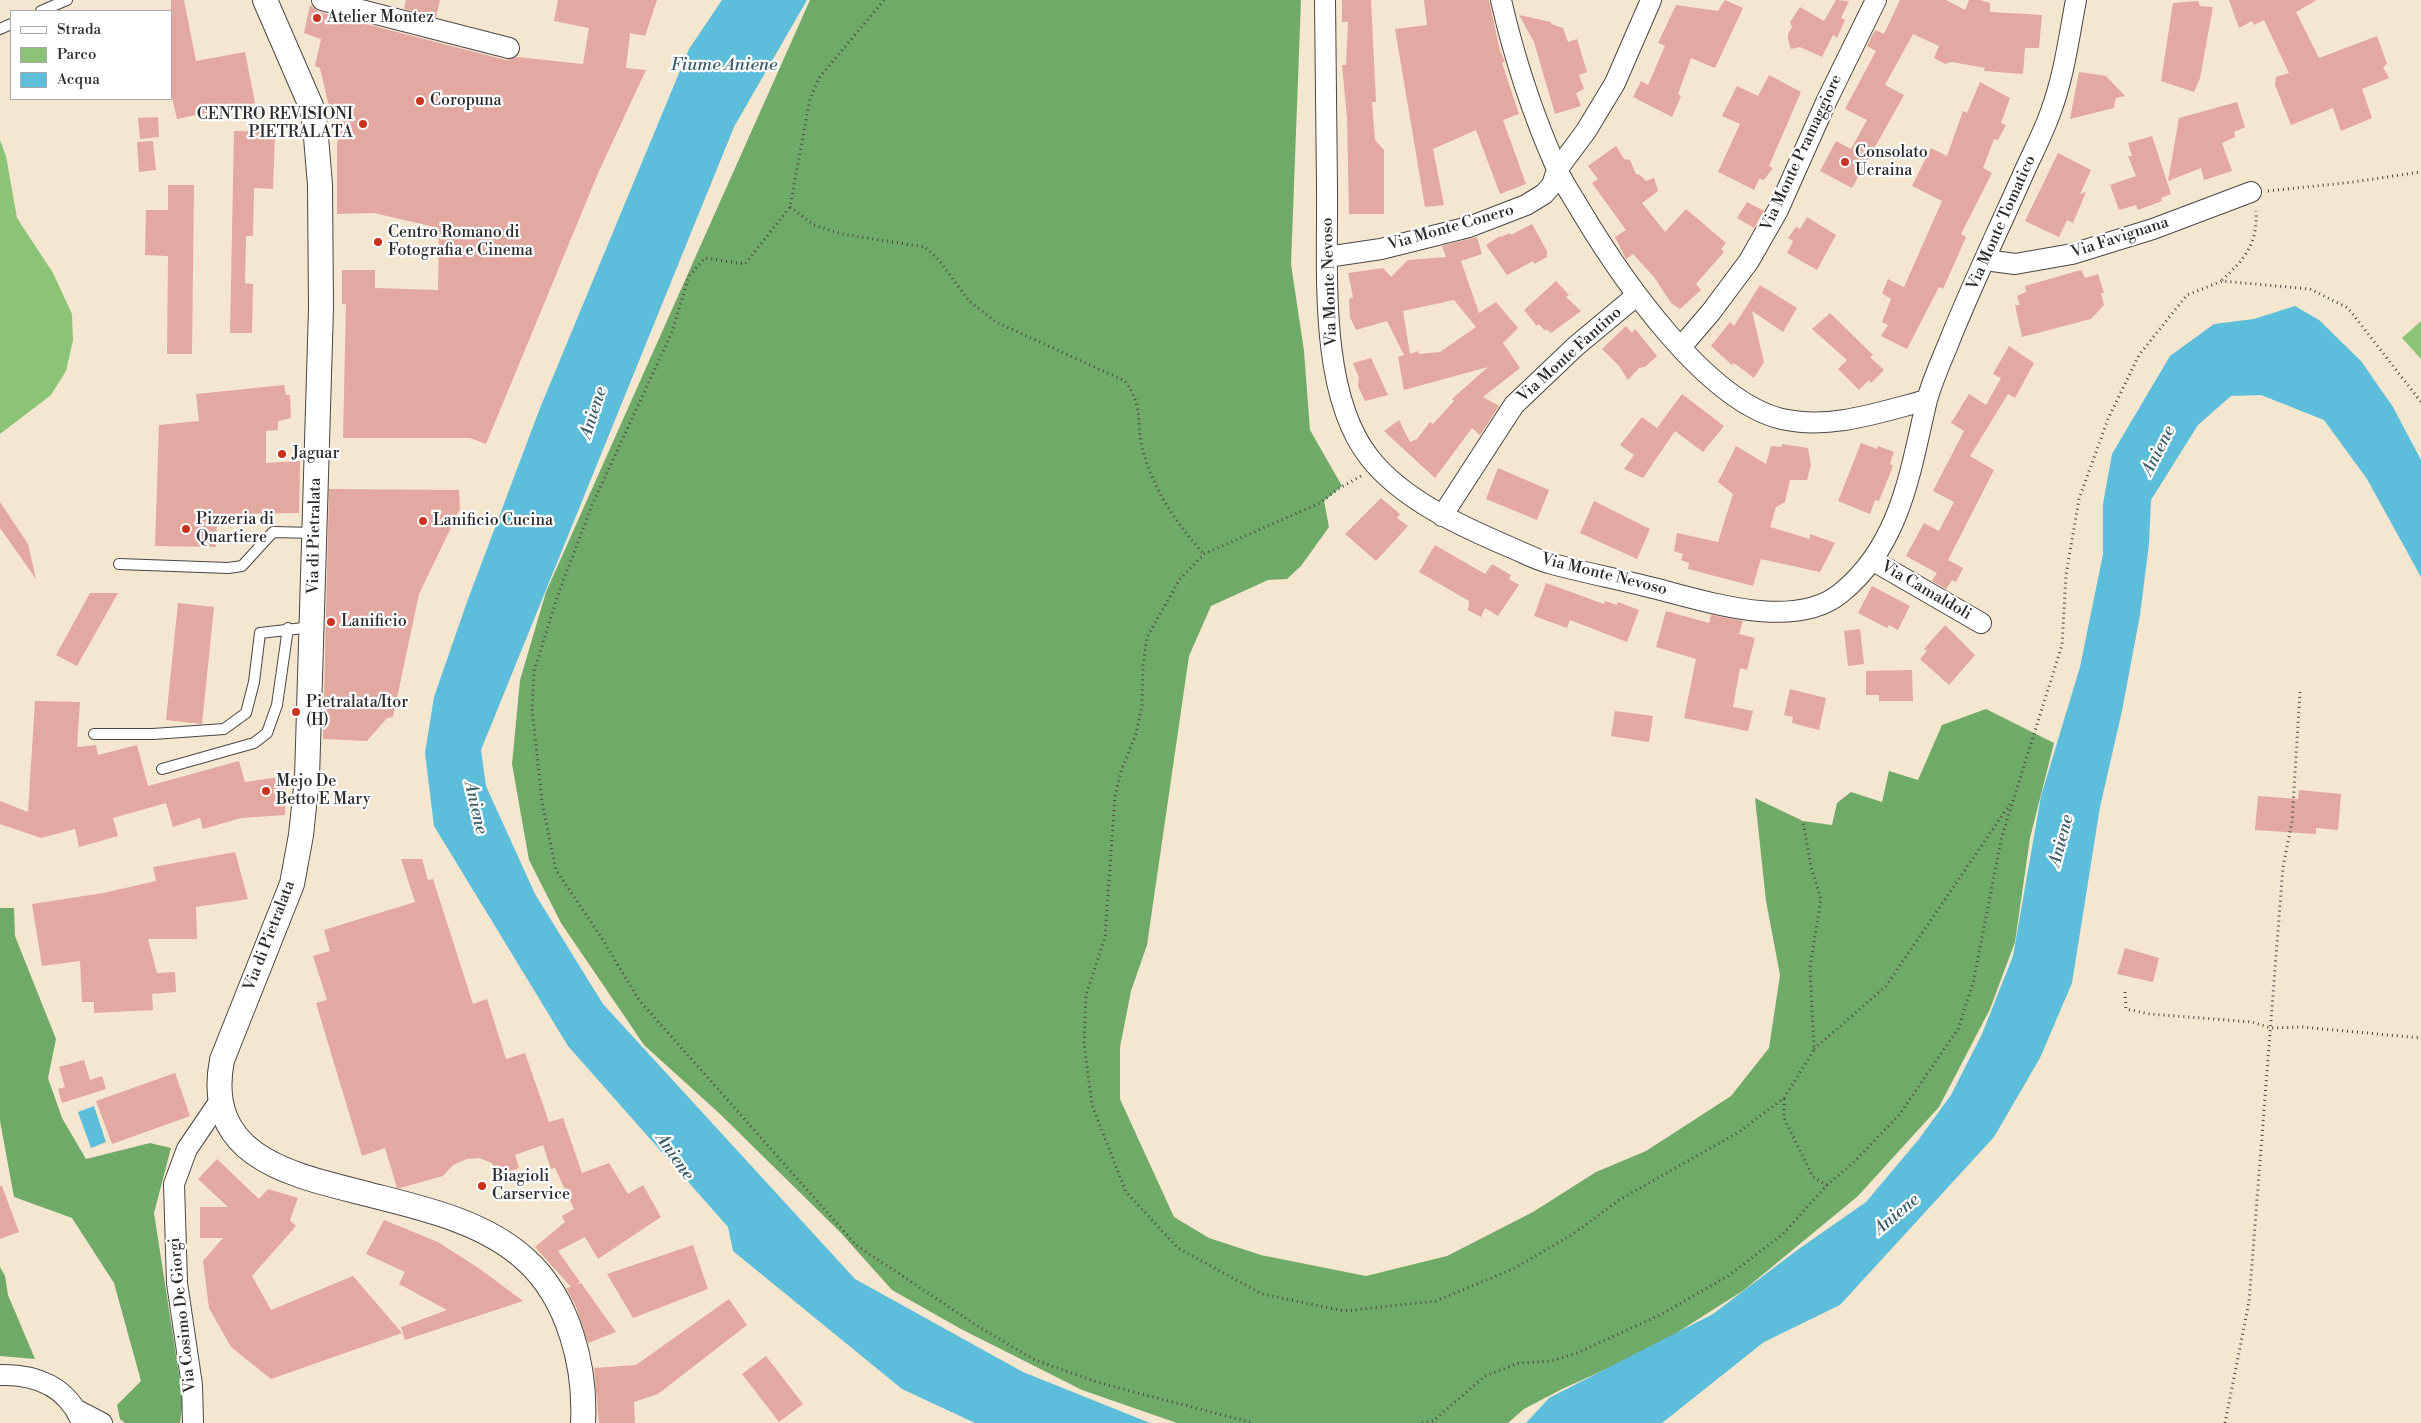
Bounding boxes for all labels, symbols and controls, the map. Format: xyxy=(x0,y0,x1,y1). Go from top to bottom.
place label: Atelier Montez xyxy=(327,8,434,28)
legend xyxy=(10,10,172,100)
marker: Atelier Montez xyxy=(311,12,323,24)
text: Strada xyxy=(57,20,101,39)
text: Parco xyxy=(57,45,96,64)
water label: Fiume Aniene xyxy=(671,55,777,77)
text: Acqua xyxy=(57,70,100,89)
street label: Via Monte Pramaggiore xyxy=(1757,72,1847,234)
place label: Coropuna xyxy=(430,91,502,111)
marker: Coropuna xyxy=(414,95,426,107)
place label: CENTRO REVISIONI PIETRALATA xyxy=(197,105,353,143)
marker: CENTRO REVISIONI PIETRALATA xyxy=(357,118,369,130)
place label: Consolato Ucraina xyxy=(1855,143,1928,181)
street label: Via Monte Tomatico xyxy=(1964,153,2040,293)
marker: Consolato Ucraina xyxy=(1839,156,1851,168)
street label: Via Monte Conero xyxy=(1386,201,1516,255)
street label: Via Favignana xyxy=(2069,213,2171,263)
street label: Via Monte Nevoso xyxy=(1318,217,1342,347)
place label: Centro Romano di Fotografia e Cinema xyxy=(388,223,533,261)
marker: Centro Romano di Fotografia e Cinema xyxy=(372,236,384,248)
street label: Via Monte Fantino xyxy=(1514,303,1626,407)
water label: Aniene xyxy=(576,384,612,442)
water label: Aniene xyxy=(2137,422,2181,480)
place label: Jaguar xyxy=(292,444,339,464)
marker: Jaguar xyxy=(276,448,288,460)
street label: Via di Pietralata xyxy=(304,478,326,594)
place label: Pizzeria di Quartiere xyxy=(196,510,274,548)
place label: Lanificio Cucina xyxy=(433,511,553,531)
marker: Lanificio Cucina xyxy=(417,515,429,527)
marker: Pizzeria di Quartiere xyxy=(180,523,192,535)
street label: Via Monte Nevoso xyxy=(1539,550,1669,600)
street label: Via Camaldoli xyxy=(1877,557,1975,625)
place label: Lanificio xyxy=(341,612,407,632)
marker: Lanificio xyxy=(325,616,337,628)
place label: Pietralata/Itor (H) xyxy=(306,693,408,731)
marker: Pietralata/Itor (H) xyxy=(290,706,302,718)
place label: Mejo De Betto E Mary xyxy=(276,772,371,810)
water label: Aniene xyxy=(459,780,491,836)
marker: Mejo De Betto E Mary xyxy=(260,785,272,797)
water label: Aniene xyxy=(2045,813,2079,869)
street label: Via di Pietralata xyxy=(240,878,300,994)
water label: Aniene xyxy=(650,1129,698,1185)
place label: Biagioli Carservice xyxy=(492,1167,570,1205)
marker: Biagioli Carservice xyxy=(476,1180,488,1192)
water label: Aniene xyxy=(1870,1190,1924,1240)
street label: Via Cosimo De Giorgi xyxy=(165,1236,201,1394)

